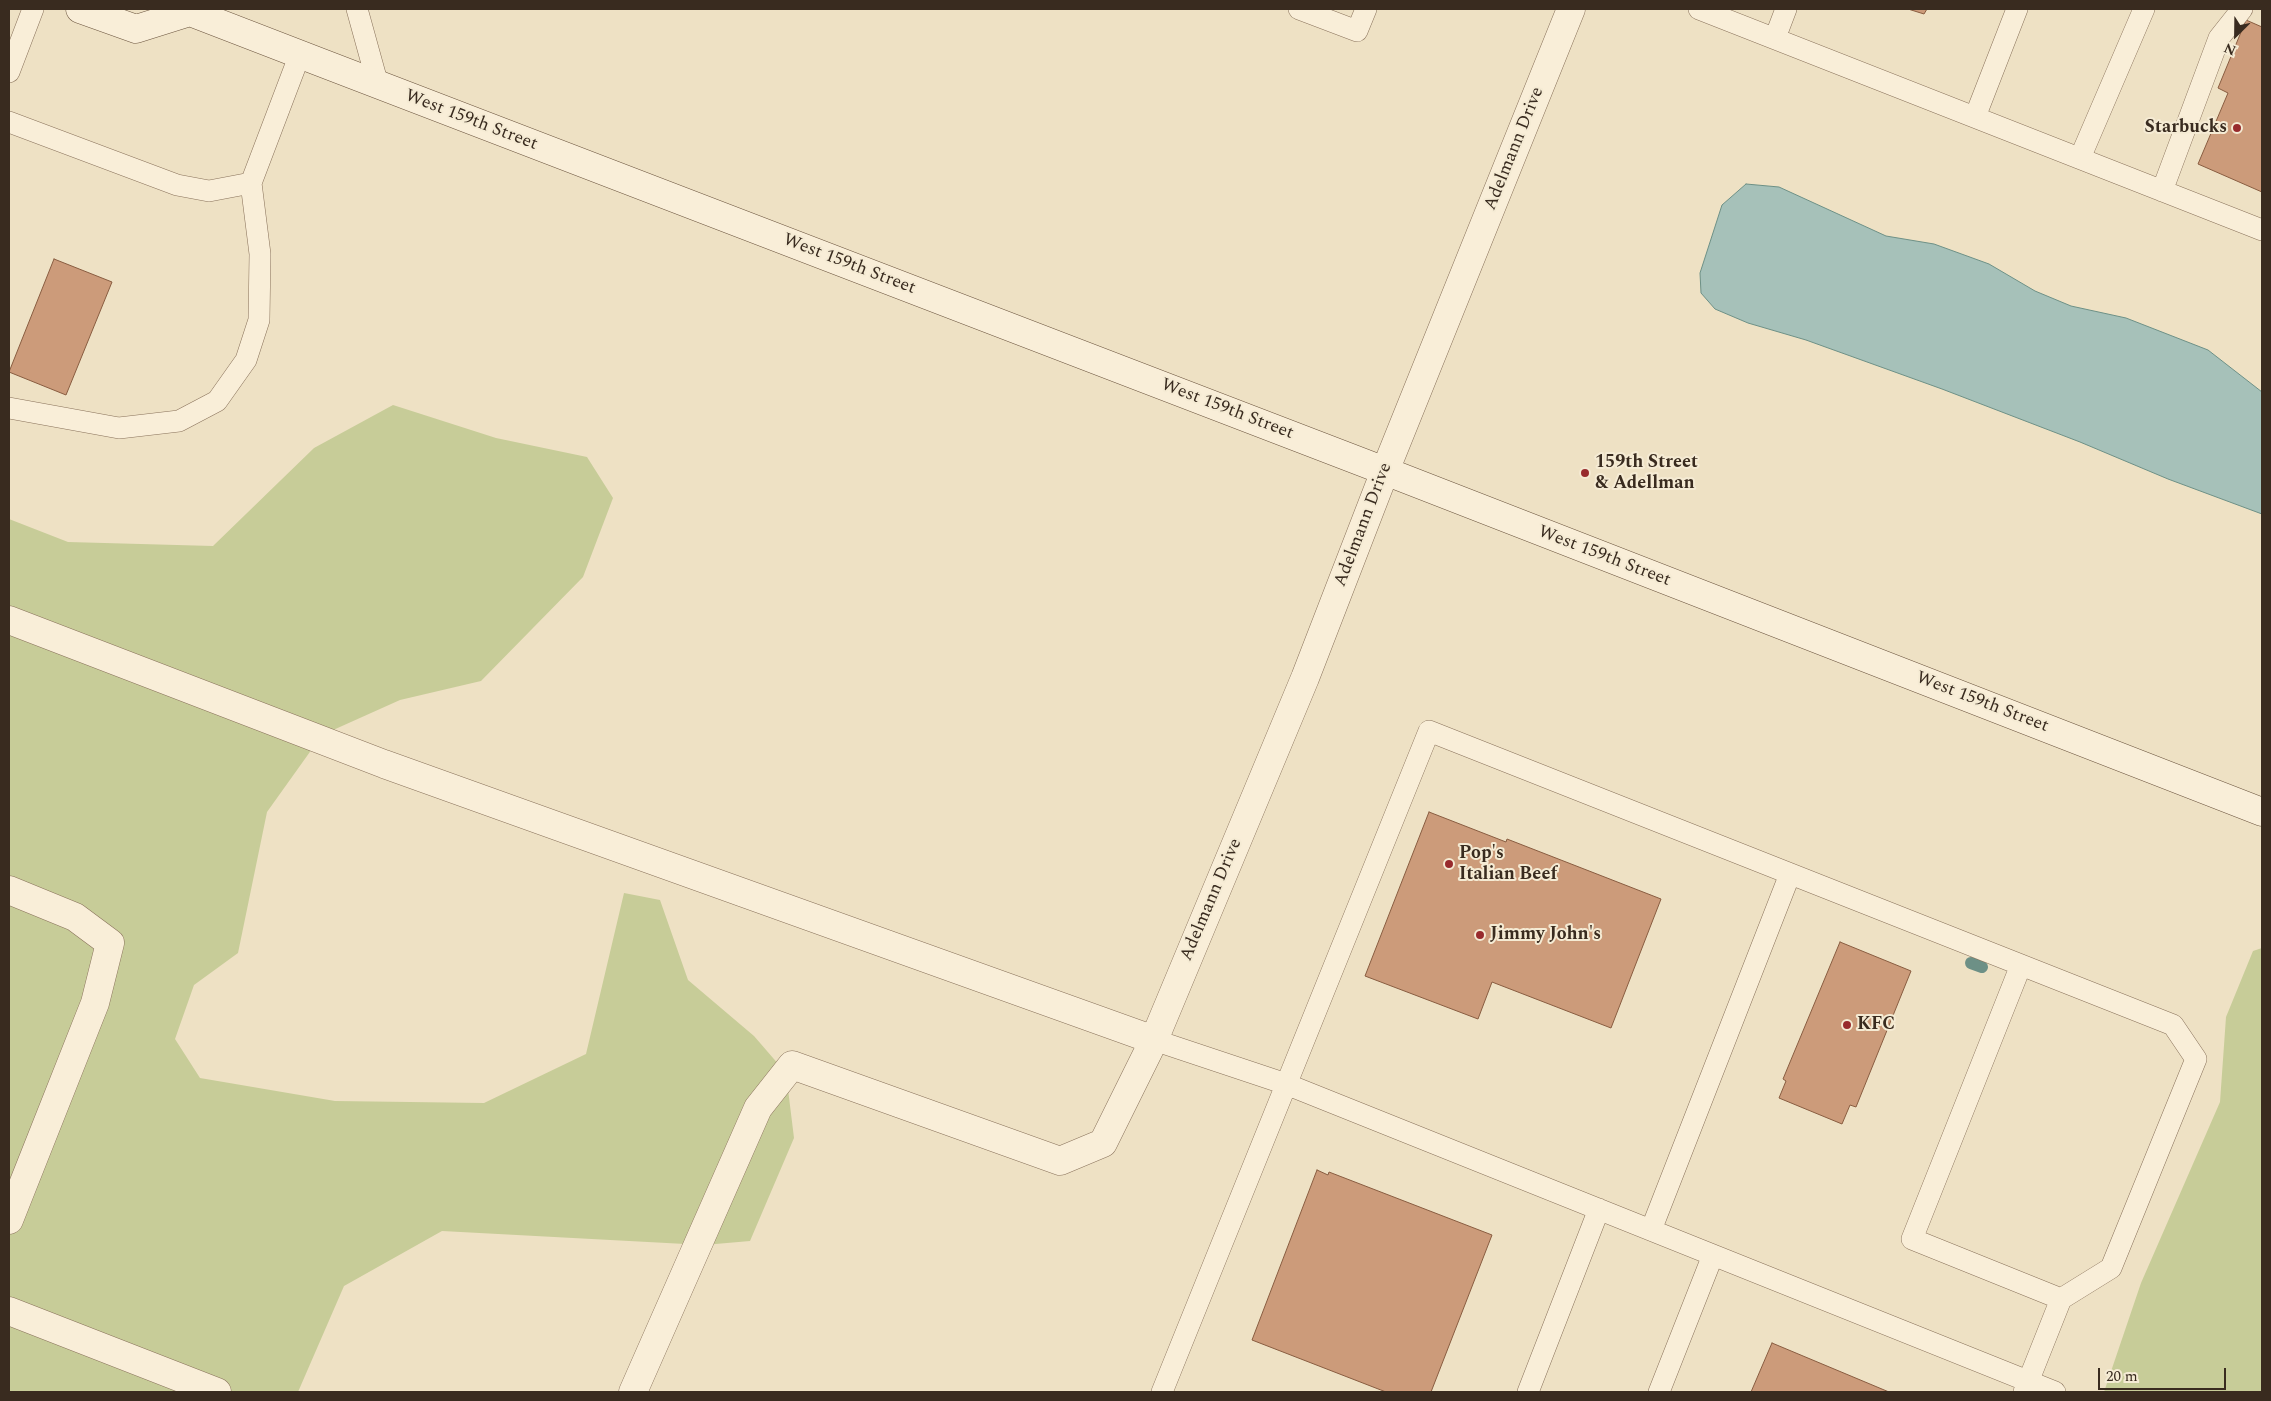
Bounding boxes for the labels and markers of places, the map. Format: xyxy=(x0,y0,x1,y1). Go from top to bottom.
place label: Starbucks xyxy=(2145,117,2227,139)
marker: Starbucks xyxy=(2231,122,2243,134)
place label: 159th Street & Adellman xyxy=(1595,452,1698,494)
marker: 159th Street & Adellman xyxy=(1579,467,1591,479)
place label: Pop's Italian Beef xyxy=(1459,843,1557,886)
marker: Pop's Italian Beef xyxy=(1443,858,1455,870)
place label: Jimmy John's xyxy=(1490,924,1601,946)
marker: Jimmy John's xyxy=(1474,929,1486,941)
place label: KFC xyxy=(1857,1014,1895,1036)
marker: KFC xyxy=(1841,1019,1853,1031)

